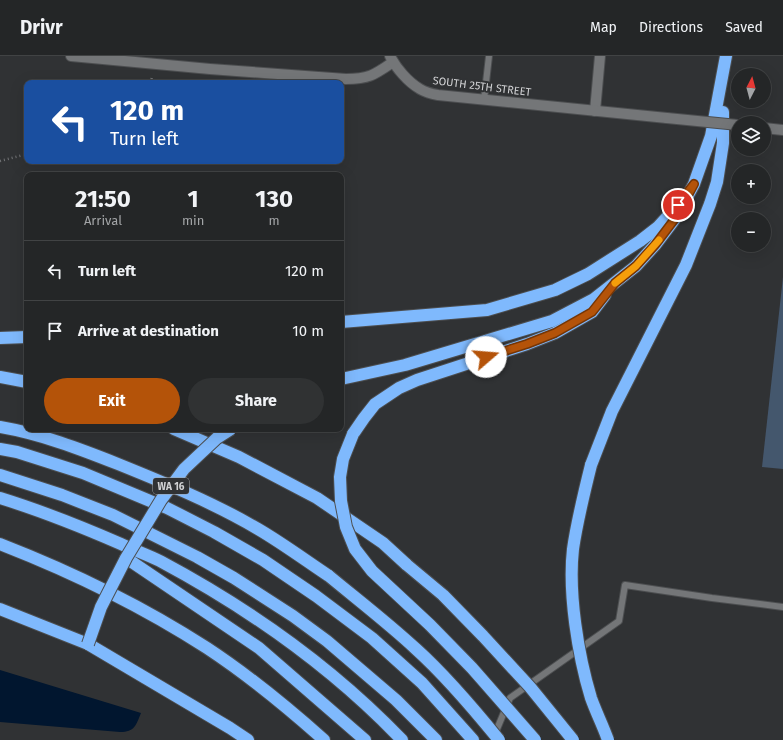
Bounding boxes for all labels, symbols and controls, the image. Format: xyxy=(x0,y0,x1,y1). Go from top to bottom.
text: Drivr xyxy=(20,16,63,39)
text: Map xyxy=(590,19,617,36)
text: Directions xyxy=(639,19,703,36)
text: Saved xyxy=(725,19,763,36)
north arrow xyxy=(731,68,771,108)
map controls xyxy=(731,68,771,252)
street label: SOUTH 25TH STREET xyxy=(432,74,532,99)
text: 120 m xyxy=(110,94,184,127)
icon: left xyxy=(44,96,96,148)
button: layers xyxy=(731,116,771,156)
text: Turn left xyxy=(110,128,179,150)
button: + xyxy=(731,164,771,204)
text: 21:50 xyxy=(75,185,131,213)
text: 1 xyxy=(188,185,199,213)
text: 130 xyxy=(255,185,293,213)
pin xyxy=(661,188,695,222)
icon: arrive xyxy=(667,194,689,216)
button: − xyxy=(731,212,771,252)
text: Arrival xyxy=(84,213,122,228)
text: min xyxy=(182,213,204,228)
text: m xyxy=(269,213,280,228)
icon: left xyxy=(44,260,66,282)
text: Turn left xyxy=(78,262,136,280)
text: 120 m xyxy=(285,262,324,280)
icon: arrive xyxy=(44,320,66,342)
text: Arrive at destination xyxy=(78,322,219,340)
text: 10 m xyxy=(292,322,324,340)
position arrow xyxy=(465,336,507,378)
button: Exit xyxy=(44,378,180,424)
button: Share xyxy=(188,378,324,424)
road number: WA 16 xyxy=(153,478,189,494)

